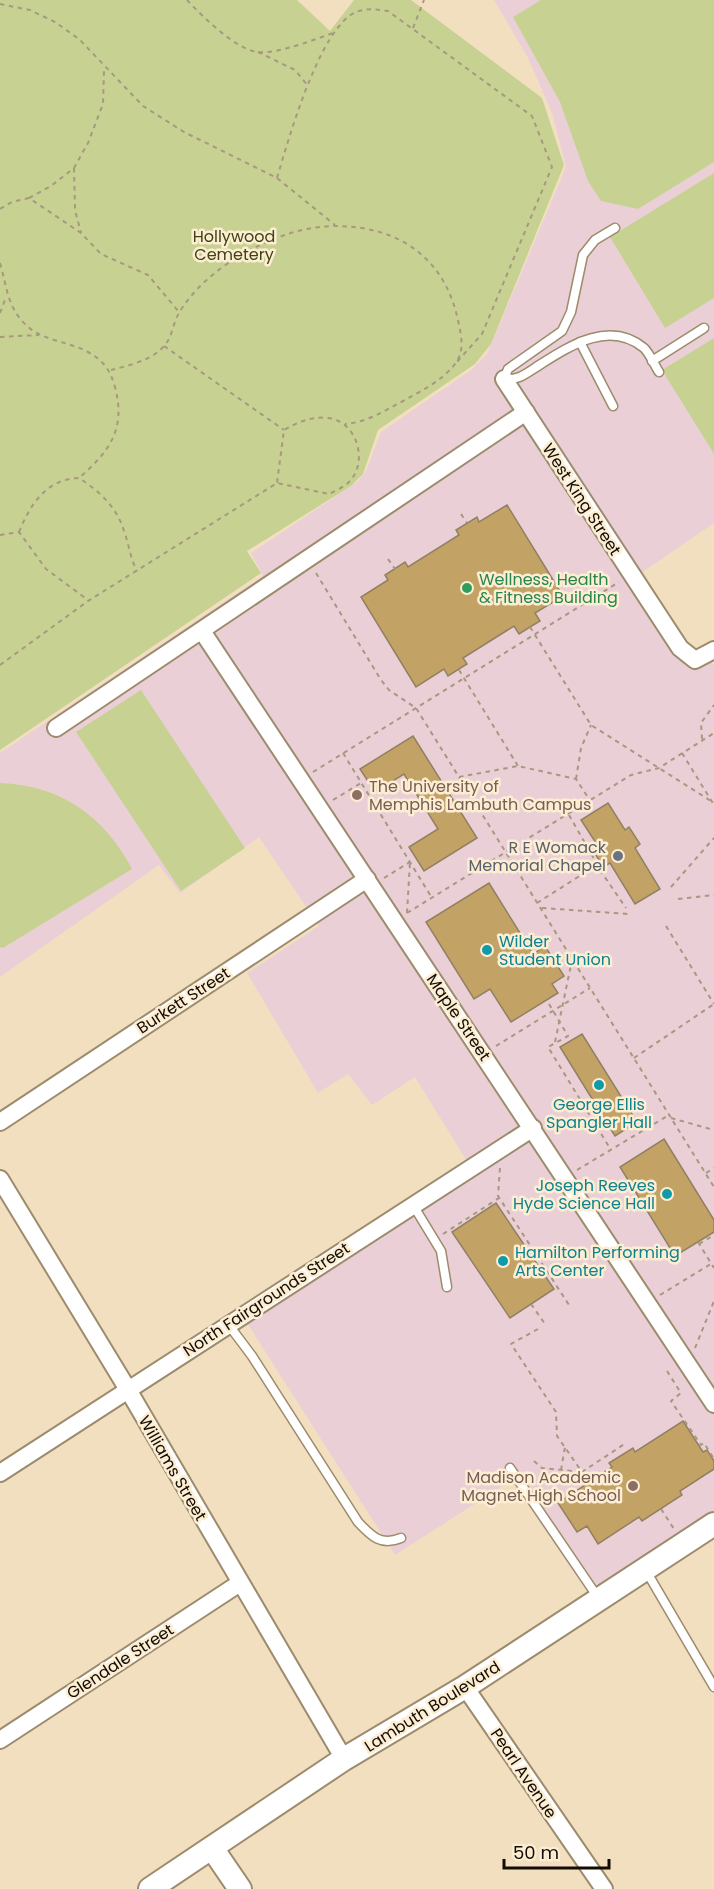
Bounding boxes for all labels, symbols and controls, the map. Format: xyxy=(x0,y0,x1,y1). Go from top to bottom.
park label: Hollywood Cemetery xyxy=(193,225,275,266)
street label: West King Street xyxy=(537,439,627,560)
place label: Wellness, Health & Fitness Building xyxy=(479,568,618,609)
marker: Wellness, Health & Fitness Building xyxy=(460,581,474,595)
place label: The University of Memphis Lambuth Campus xyxy=(369,775,591,816)
marker: The University of Memphis Lambuth Campus xyxy=(350,788,364,802)
place label: R E Womack Memorial Chapel xyxy=(469,836,607,877)
marker: R E Womack Memorial Chapel xyxy=(611,849,625,863)
place label: Wilder Student Union xyxy=(499,930,611,971)
marker: Wilder Student Union xyxy=(480,943,494,957)
street label: Burkett Street xyxy=(132,962,235,1039)
street label: Maple Street xyxy=(421,969,496,1065)
marker: George Ellis Spangler Hall xyxy=(592,1078,606,1092)
place label: George Ellis Spangler Hall xyxy=(546,1093,652,1134)
place label: Joseph Reeves Hyde Science Hall xyxy=(513,1174,655,1215)
marker: Joseph Reeves Hyde Science Hall xyxy=(660,1187,674,1201)
street label: North Fairgrounds Street xyxy=(179,1237,354,1362)
place label: Hamilton Performing Arts Center xyxy=(515,1241,680,1282)
marker: Hamilton Performing Arts Center xyxy=(496,1254,510,1268)
street label: Williams Street xyxy=(133,1411,212,1525)
place label: Madison Academic Magnet High School xyxy=(461,1466,621,1507)
marker: Madison Academic Magnet High School xyxy=(626,1479,640,1493)
street label: Glendale Street xyxy=(62,1618,178,1705)
street label: Lambuth Boulevard xyxy=(360,1655,505,1758)
street label: Pearl Avenue xyxy=(485,1724,562,1823)
scale bar xyxy=(504,1832,609,1870)
text: 50 m xyxy=(513,1840,559,1865)

